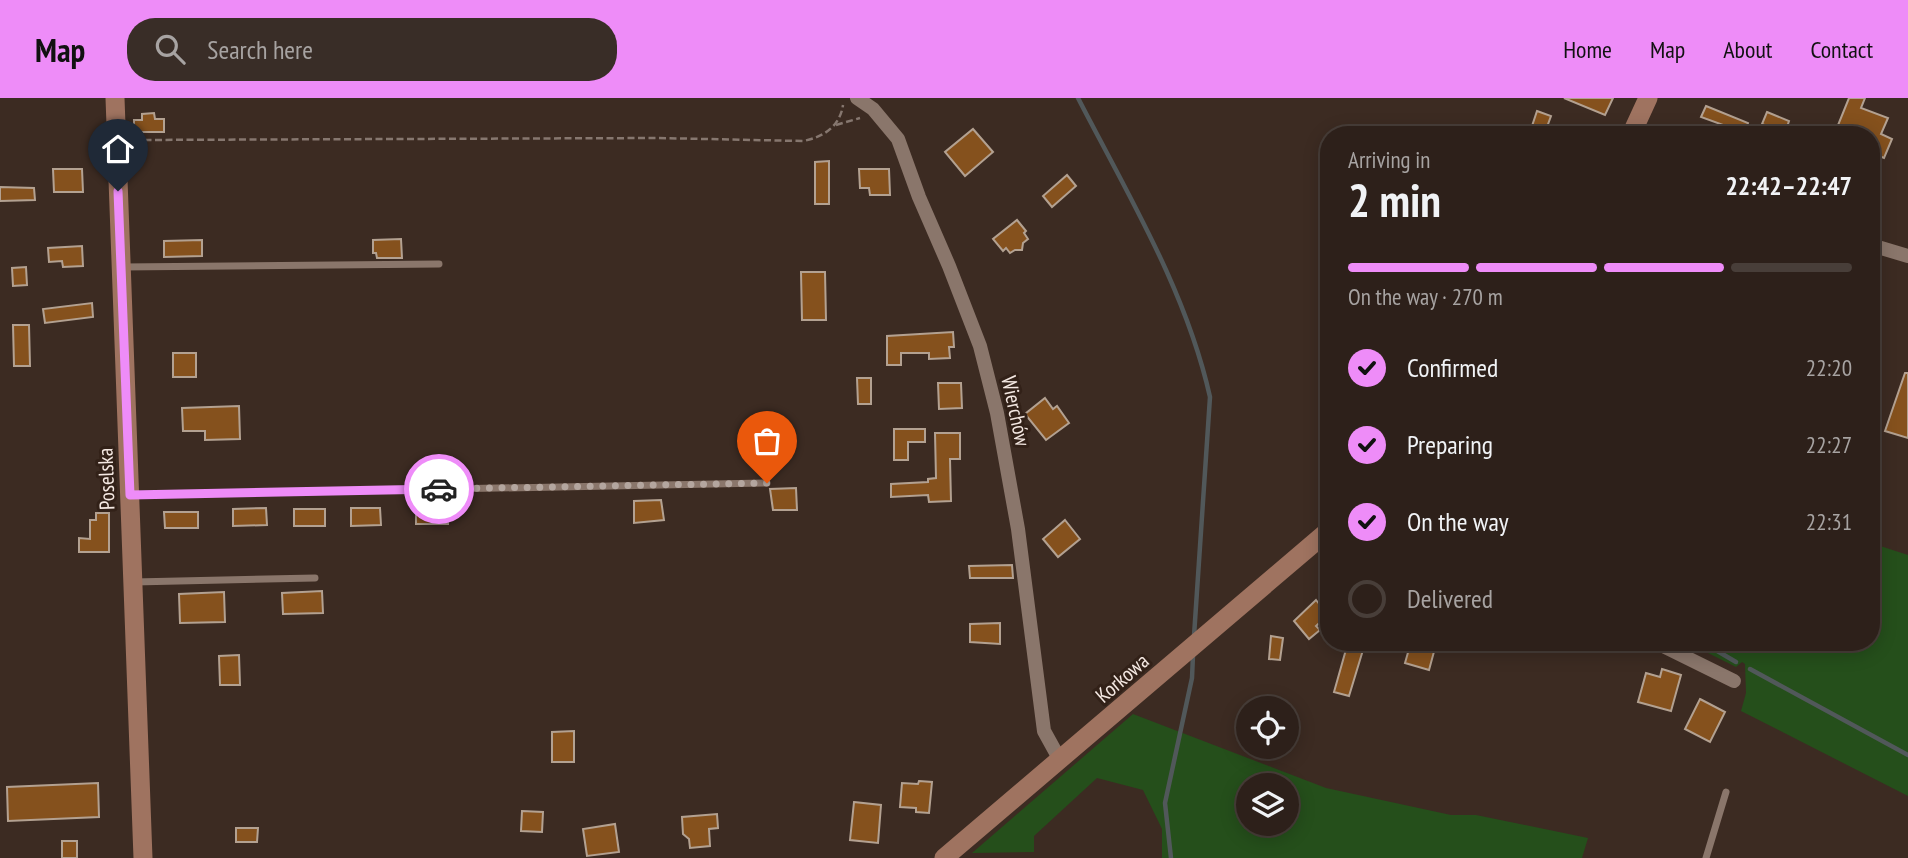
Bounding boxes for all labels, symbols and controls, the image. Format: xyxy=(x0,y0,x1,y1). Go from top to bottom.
search box xyxy=(127,18,617,81)
text: Map xyxy=(35,28,85,71)
icon: search xyxy=(151,30,189,68)
text: Search here xyxy=(207,33,313,66)
text: Home xyxy=(1563,34,1612,65)
text: Map xyxy=(1650,34,1685,65)
text: About xyxy=(1723,34,1772,65)
text: Contact xyxy=(1810,34,1873,65)
pin xyxy=(88,119,148,191)
icon: home xyxy=(99,130,137,168)
text: Arriving in xyxy=(1348,145,1430,174)
text: 22:42–22:47 xyxy=(1725,169,1852,202)
text: 2 min xyxy=(1348,170,1441,230)
text: On the way · 270 m xyxy=(1348,282,1503,311)
icon: check xyxy=(1348,349,1386,387)
text: Confirmed xyxy=(1407,351,1498,384)
text: 22:20 xyxy=(1806,353,1852,382)
street label: Wierchów xyxy=(995,373,1037,449)
pin xyxy=(737,411,797,483)
icon: bag xyxy=(748,422,786,460)
icon: check xyxy=(1348,426,1386,464)
text: Preparing xyxy=(1407,428,1493,461)
text: 22:27 xyxy=(1806,430,1852,459)
street label: Poselska xyxy=(91,447,121,511)
courier xyxy=(404,454,474,524)
icon: car xyxy=(420,470,458,508)
icon: check xyxy=(1348,503,1386,541)
text: On the way xyxy=(1407,505,1509,538)
text: 22:31 xyxy=(1806,507,1852,536)
text: Delivered xyxy=(1407,582,1493,615)
street label: Korkowa xyxy=(1090,647,1154,709)
map controls xyxy=(1236,696,1299,836)
button: locate xyxy=(1236,696,1299,759)
button: layers xyxy=(1236,773,1299,836)

